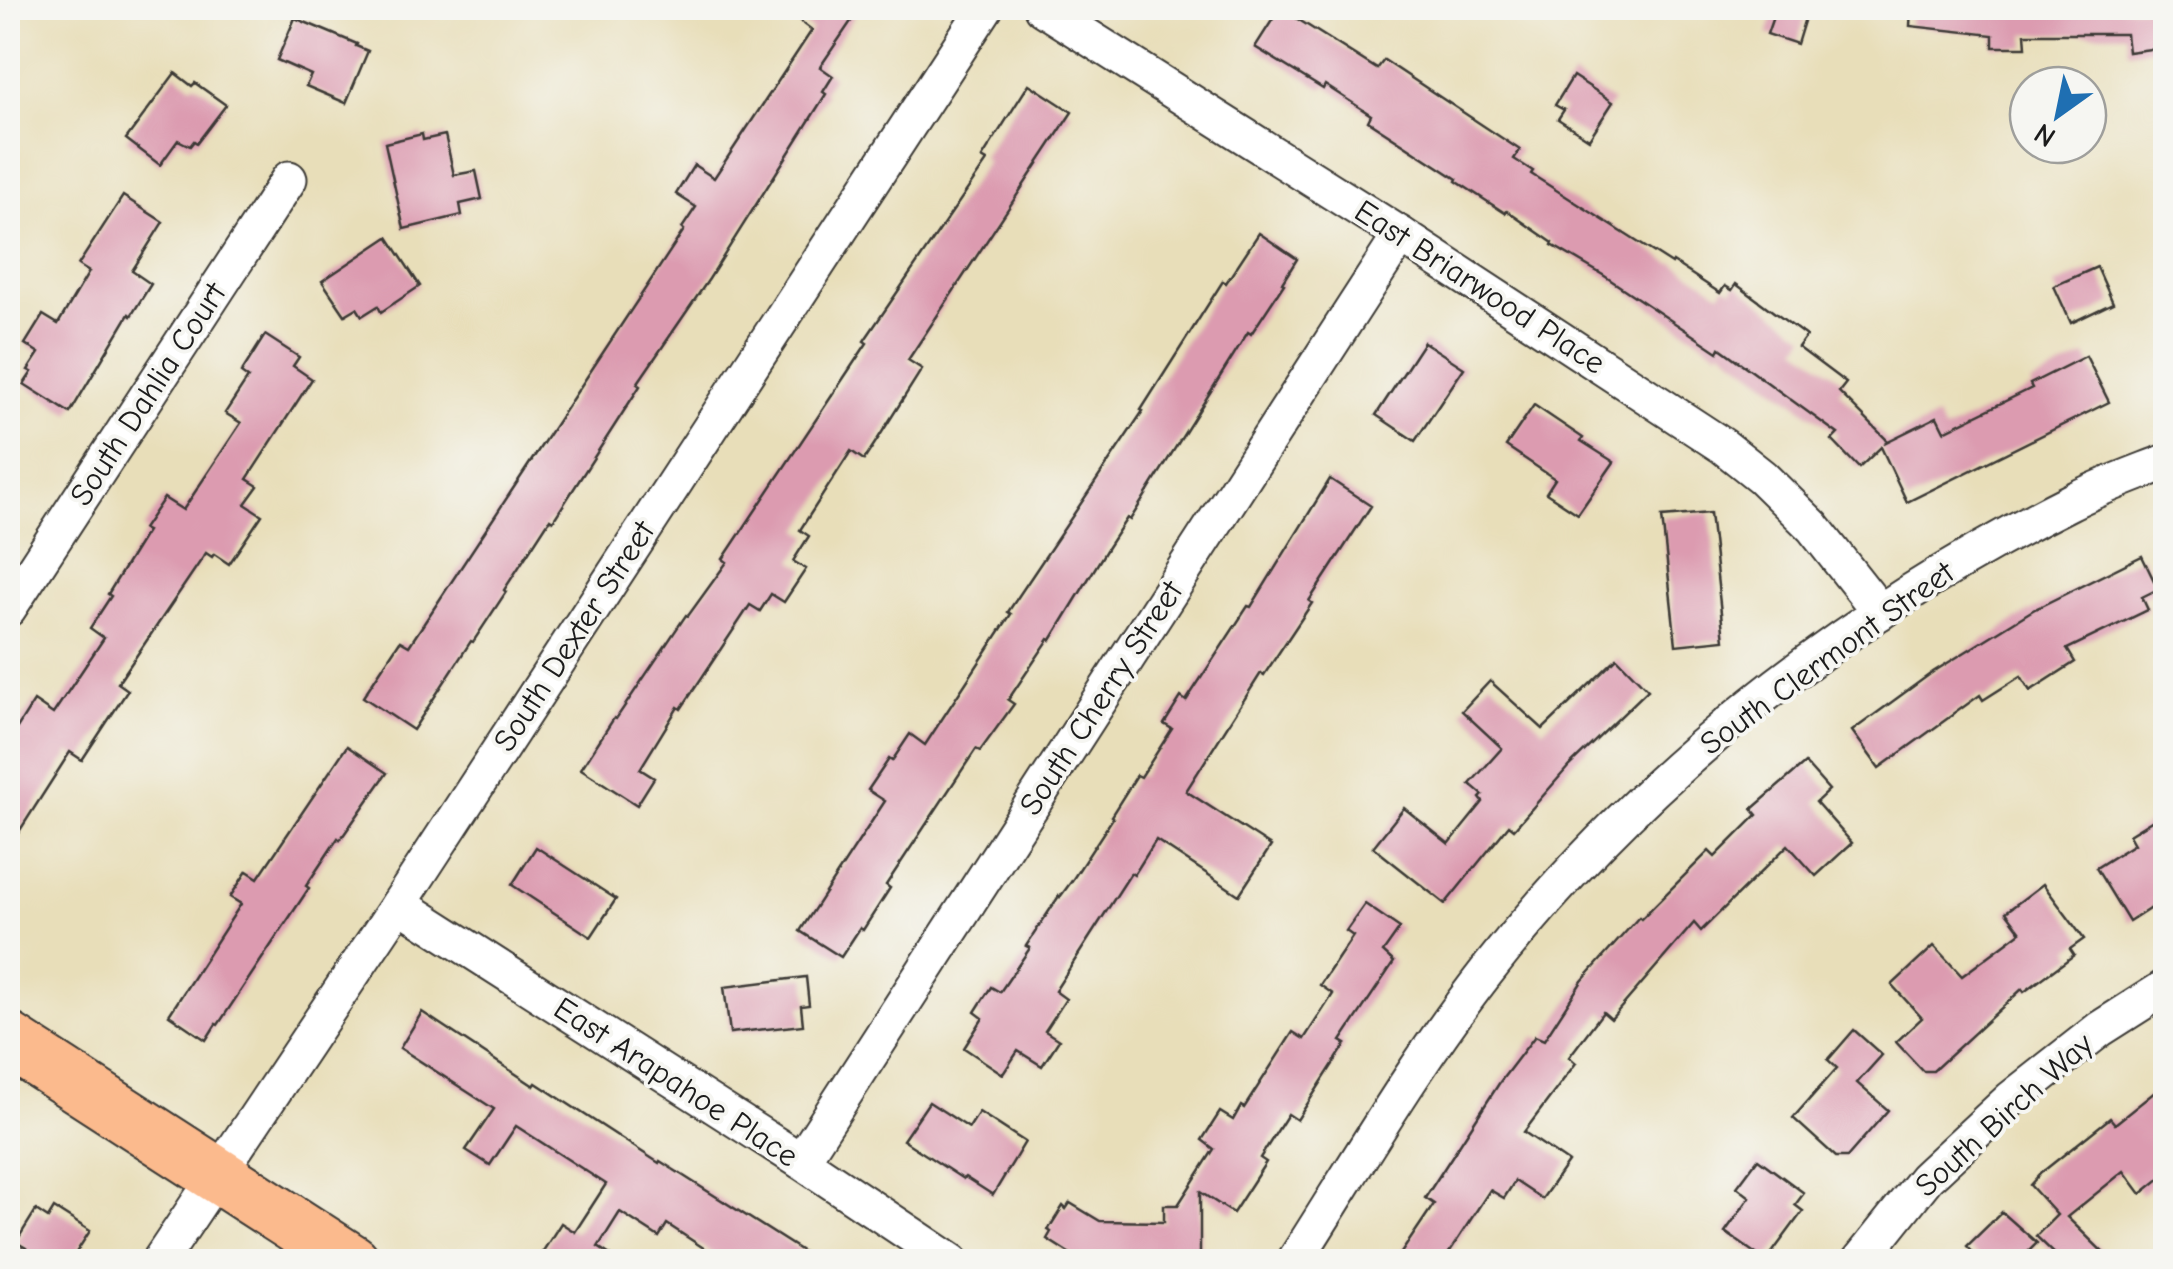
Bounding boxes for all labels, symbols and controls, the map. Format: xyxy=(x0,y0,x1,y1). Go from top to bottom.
north arrow xyxy=(2008,65,2108,165)
text: N xyxy=(2029,117,2061,154)
street label: East Briarwood Place xyxy=(1348,192,1612,382)
street label: South Dahlia Court xyxy=(62,275,234,512)
street label: South Dexter Street xyxy=(486,513,663,758)
street label: South Clermont Street xyxy=(1693,553,1962,762)
street label: South Cherry Street xyxy=(1012,573,1191,822)
street label: East Arapahoe Place xyxy=(547,989,805,1175)
street label: South Birch Way xyxy=(1907,1025,2101,1205)

